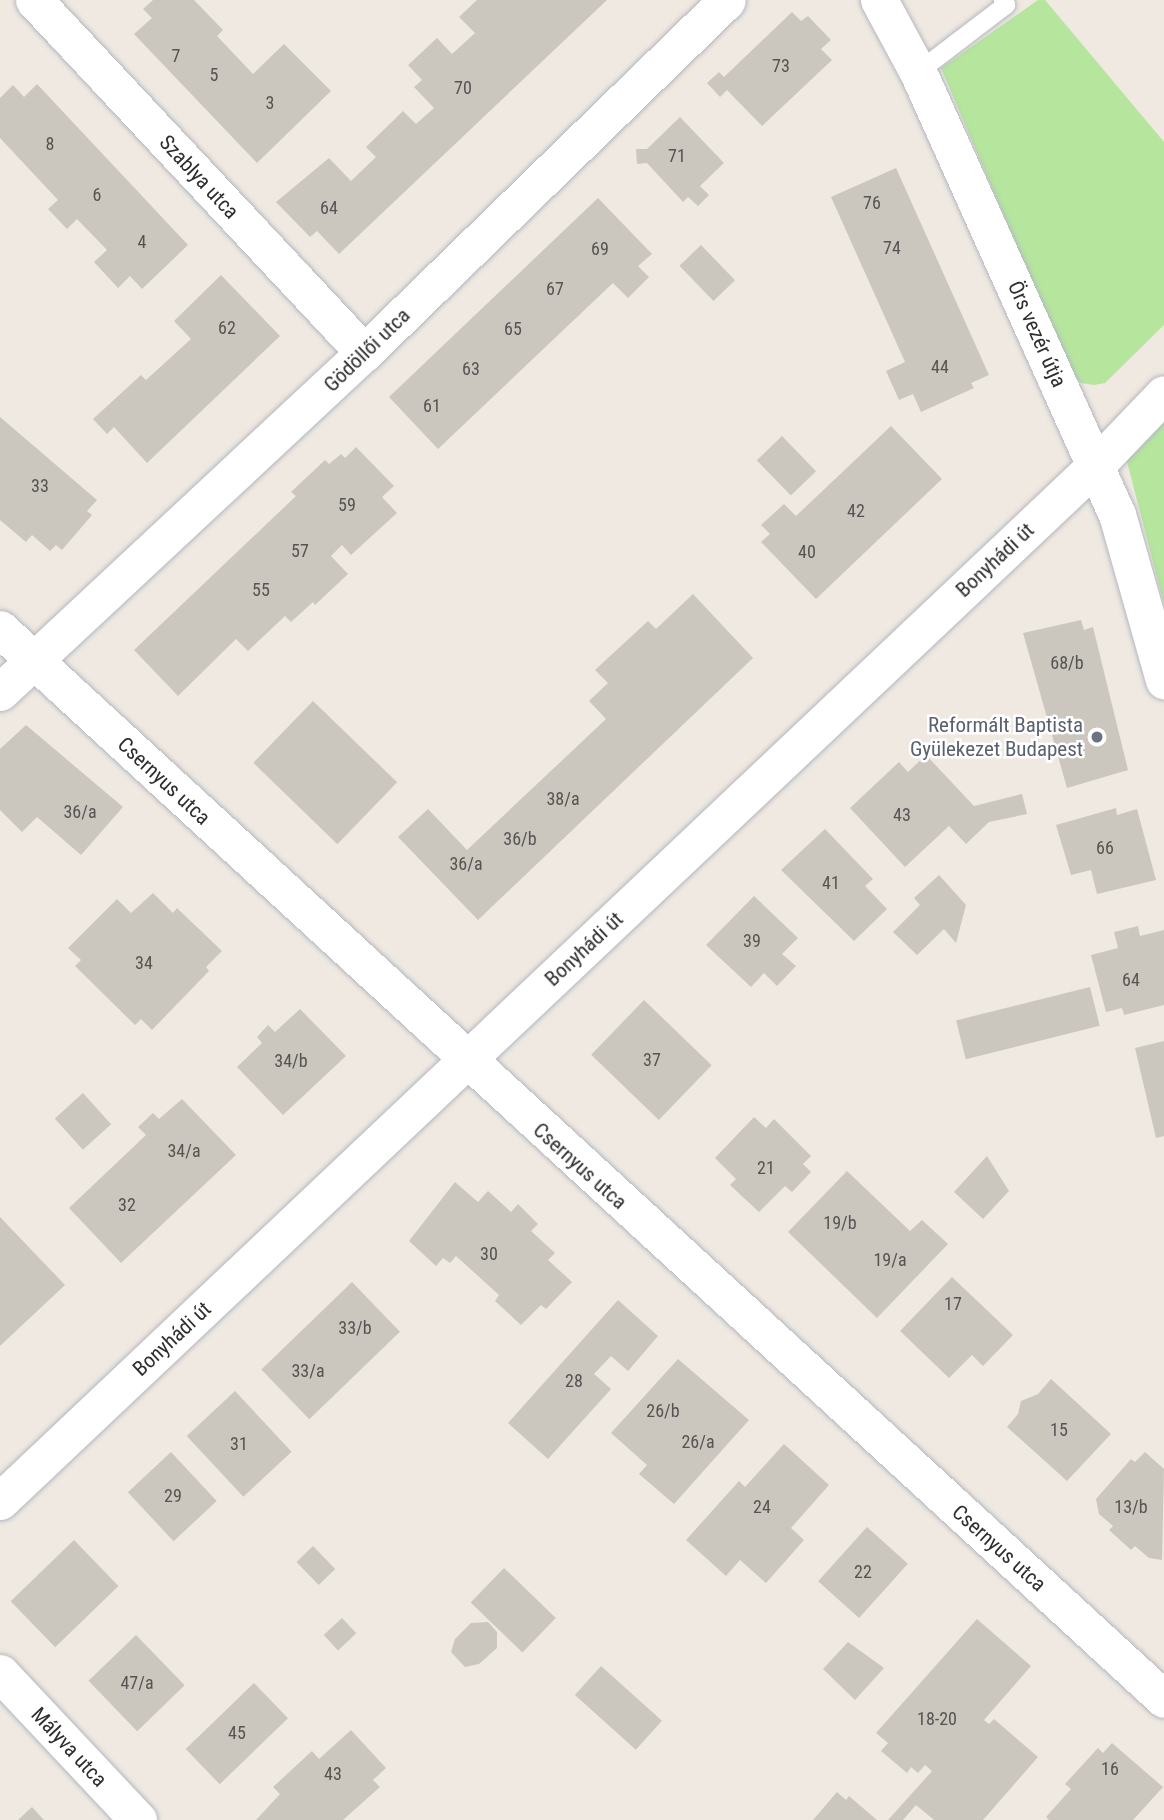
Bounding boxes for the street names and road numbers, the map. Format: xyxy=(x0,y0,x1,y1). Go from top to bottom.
street label: Szablya utca xyxy=(154,130,244,224)
street label: Örs vezér útja xyxy=(1002,277,1072,391)
street label: Gödöllői utca xyxy=(319,303,415,397)
street label: Bonyhádi út xyxy=(951,518,1039,602)
street label: Csernyus utca xyxy=(113,732,215,830)
street label: Bonyhádi út xyxy=(540,907,628,991)
street label: Csernyus utca xyxy=(528,1117,632,1215)
street label: Bonyhádi út xyxy=(128,1297,216,1381)
street label: Csernyus utca xyxy=(947,1499,1051,1597)
street label: Mályva utca xyxy=(26,1702,112,1792)

